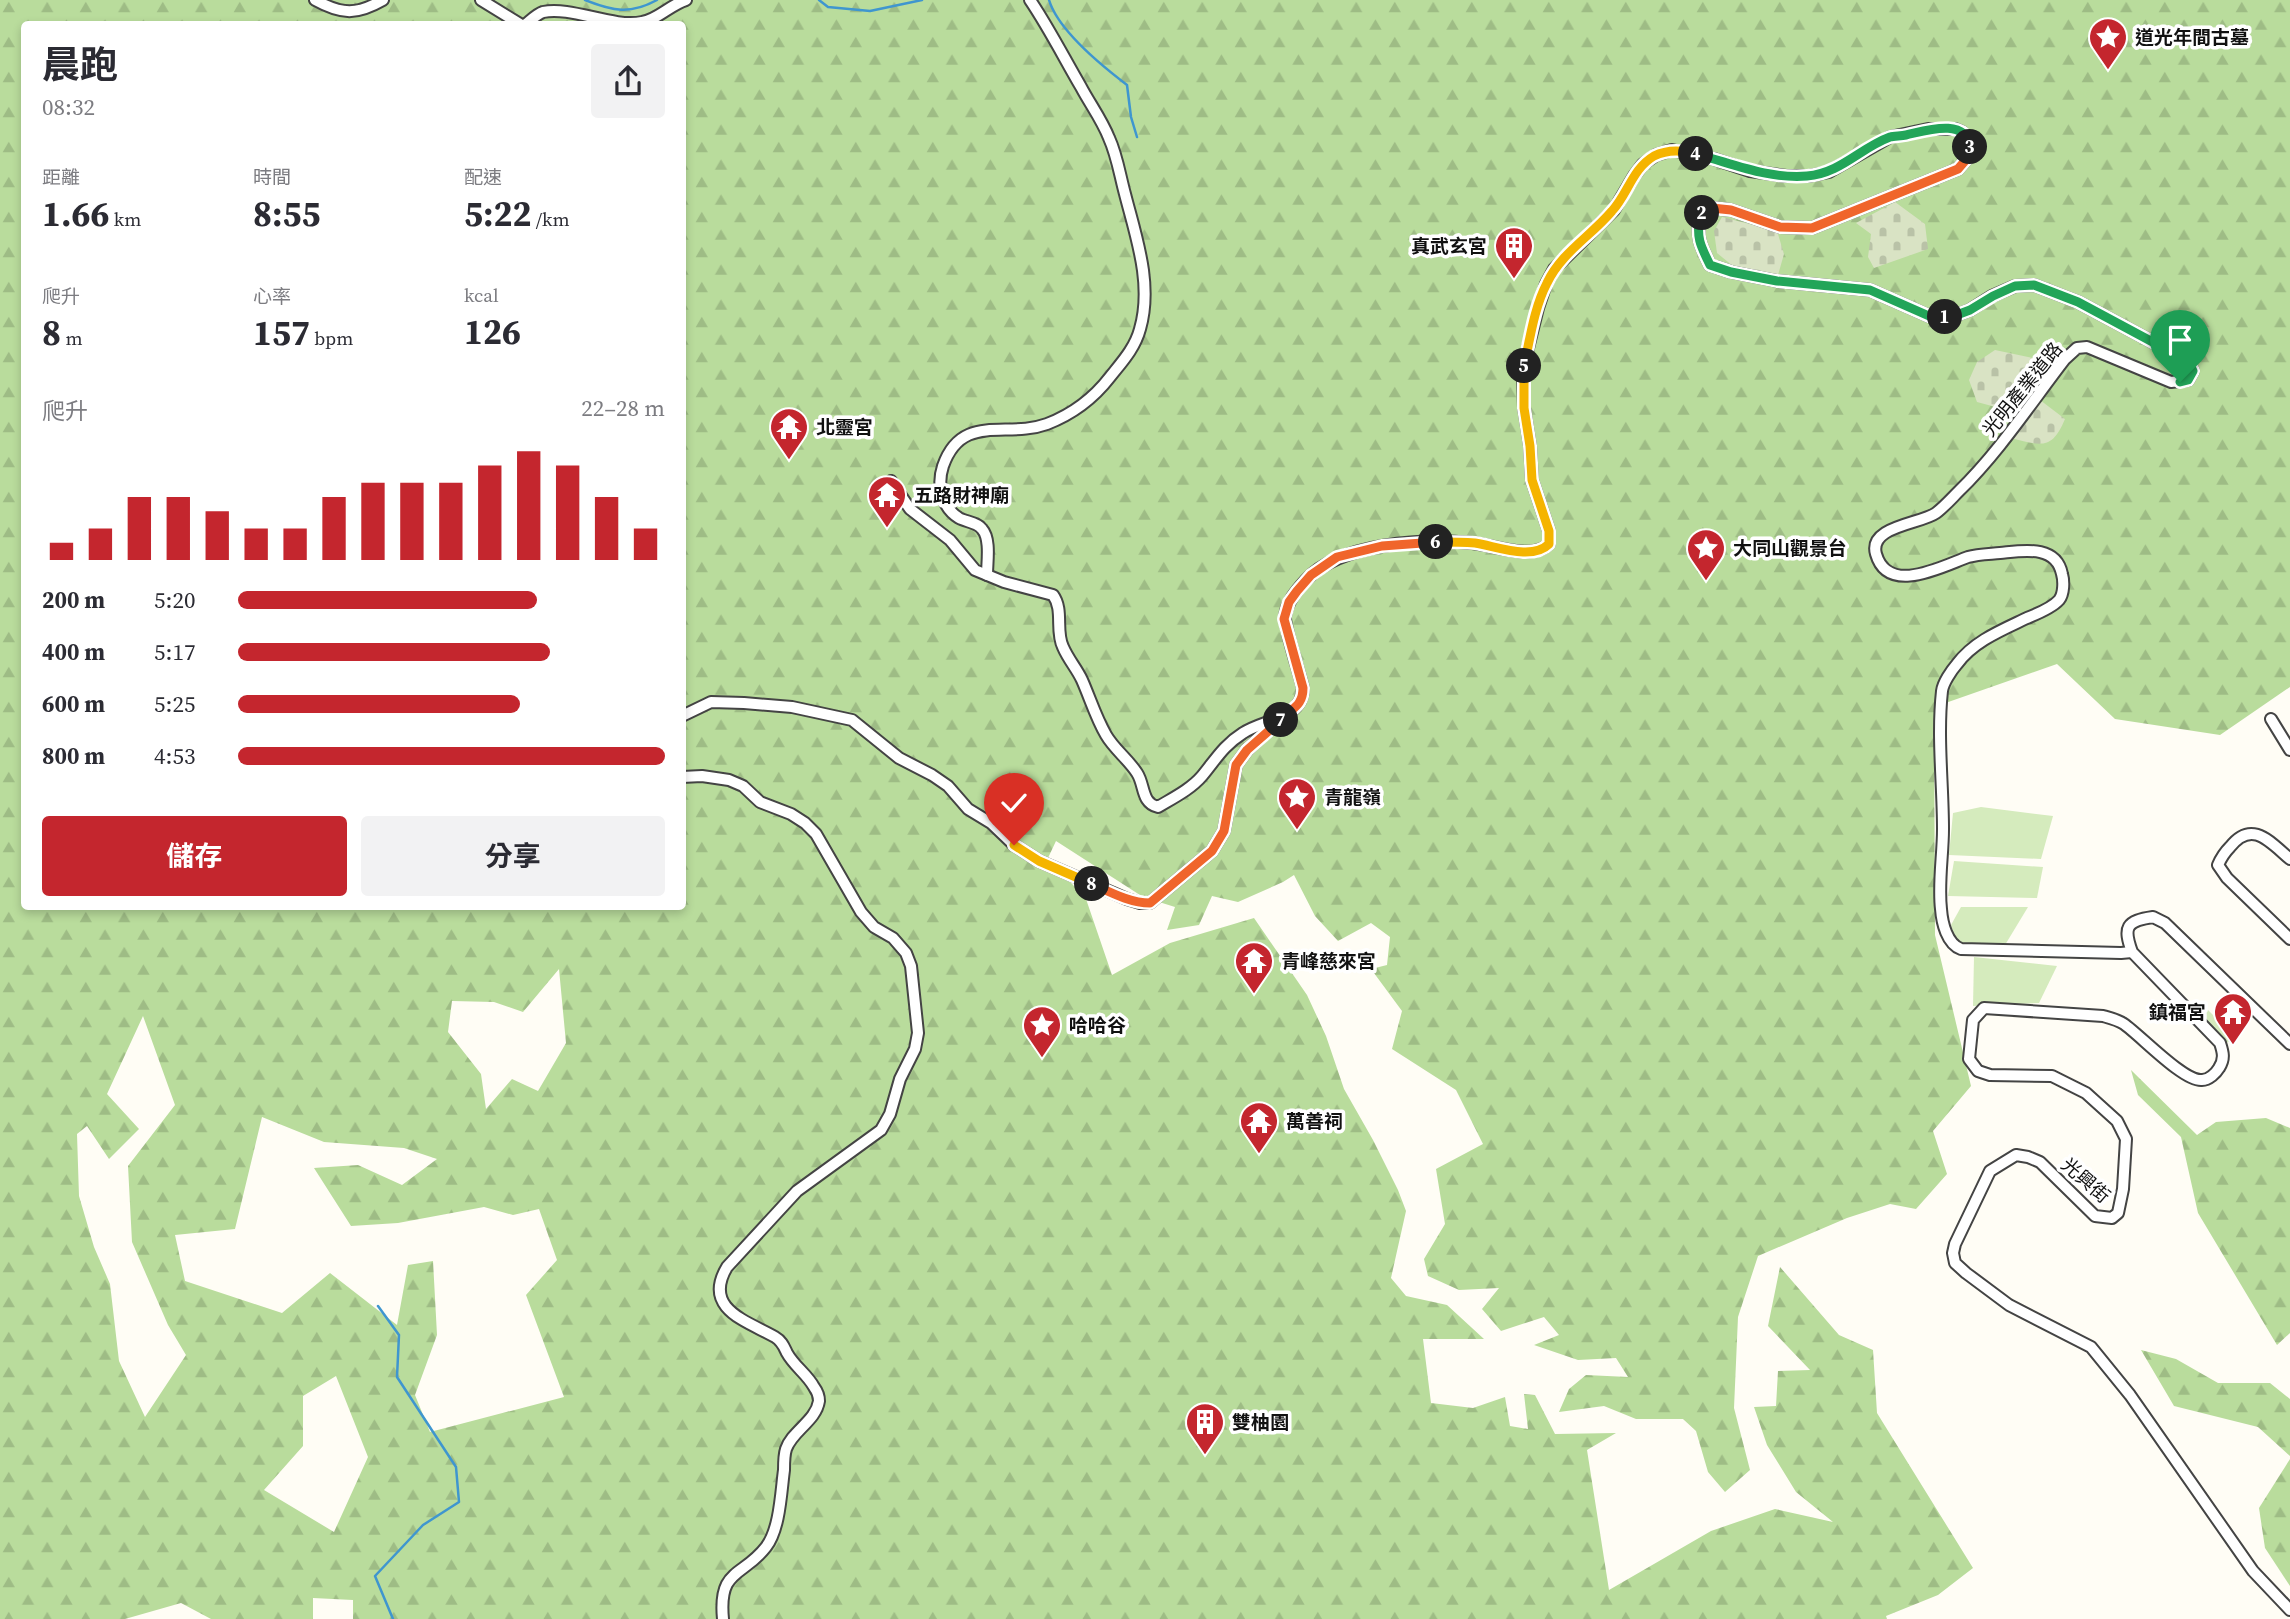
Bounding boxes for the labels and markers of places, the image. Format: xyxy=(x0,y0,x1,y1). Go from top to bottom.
place icon: 道光年間古墓 xyxy=(2087,16,2129,71)
place label: 道光年間古墓 xyxy=(2135,24,2249,50)
pin: 3 xyxy=(1952,130,1988,164)
pin: 4 xyxy=(1678,136,1714,172)
pin: 2 xyxy=(1684,196,1720,230)
building icon: 真武玄宮 xyxy=(1493,225,1535,280)
place label: 真武玄宮 xyxy=(1411,233,1487,259)
pin: 1 xyxy=(1927,300,1962,334)
pin xyxy=(2150,310,2210,382)
pin: 5 xyxy=(1506,348,1542,384)
temple icon: 北靈宮 xyxy=(768,406,810,461)
place label: 北靈宮 xyxy=(816,414,873,440)
temple icon: 五路財神廟 xyxy=(866,474,908,529)
place label: 五路財神廟 xyxy=(914,482,1009,508)
pin: 6 xyxy=(1418,524,1454,560)
place icon: 大同山觀景台 xyxy=(1685,527,1727,582)
place label: 大同山觀景台 xyxy=(1733,535,1847,561)
pin: 7 xyxy=(1264,702,1298,738)
pin xyxy=(984,773,1044,845)
place icon: 青龍嶺 xyxy=(1276,776,1318,831)
place label: 青龍嶺 xyxy=(1324,784,1381,810)
pin: 8 xyxy=(1074,866,1110,902)
temple icon: 青峰慈來宮 xyxy=(1233,940,1275,995)
place label: 青峰慈來宮 xyxy=(1281,948,1376,974)
temple icon: 鎮福宮 xyxy=(2212,991,2254,1046)
place label: 鎮福宮 xyxy=(2149,999,2206,1025)
place icon: 哈哈谷 xyxy=(1021,1004,1063,1059)
place label: 哈哈谷 xyxy=(1069,1012,1126,1038)
temple icon: 萬善祠 xyxy=(1238,1100,1280,1155)
place label: 萬善祠 xyxy=(1286,1108,1343,1134)
building icon: 雙柚園 xyxy=(1184,1401,1226,1456)
place label: 雙柚園 xyxy=(1232,1409,1289,1435)

